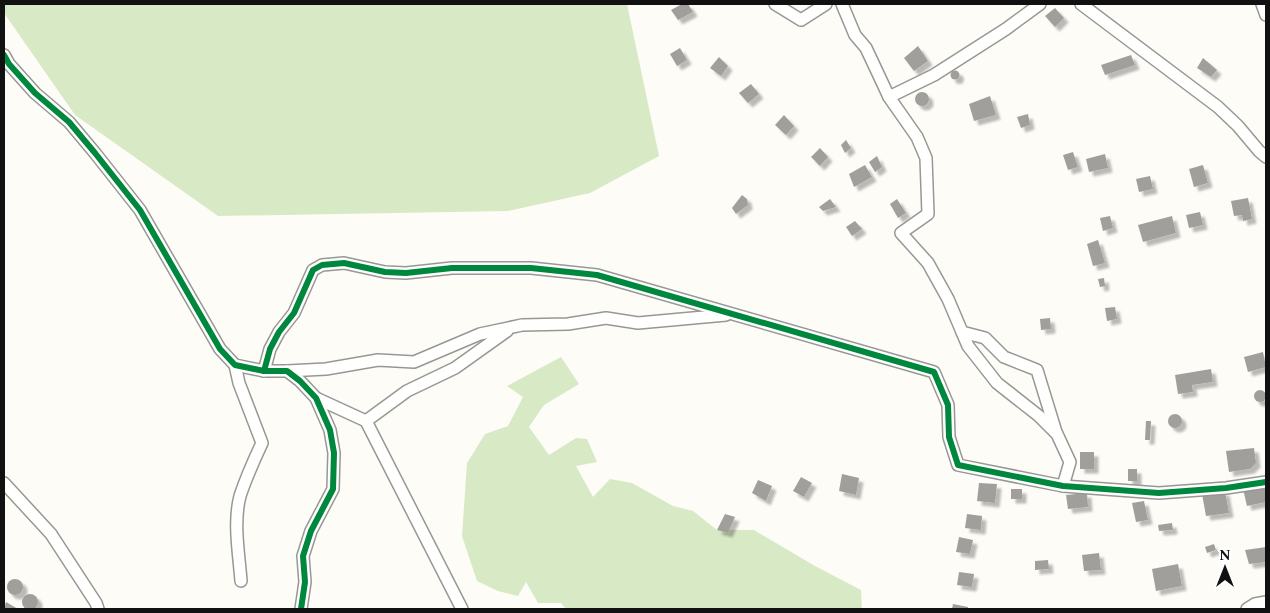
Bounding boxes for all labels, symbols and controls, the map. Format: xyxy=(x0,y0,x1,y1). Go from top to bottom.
north arrow xyxy=(1200,543,1250,593)
text: N xyxy=(1219,545,1231,566)

